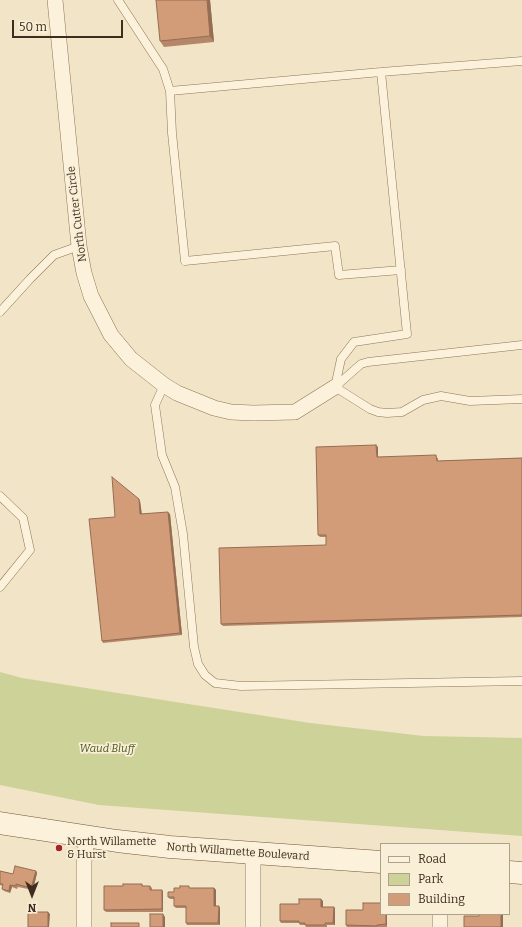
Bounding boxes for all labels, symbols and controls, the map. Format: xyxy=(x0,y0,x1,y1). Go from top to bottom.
scale bar xyxy=(14,12,125,38)
text: 50 m xyxy=(19,20,47,34)
street label: North Cutter Circle xyxy=(65,165,89,263)
park label: Waud Bluff xyxy=(79,742,135,756)
place label: North Willamette & Hurst xyxy=(67,835,156,861)
street label: North Willamette Boulevard xyxy=(166,840,310,864)
marker: North Willamette & Hurst xyxy=(54,843,64,853)
legend xyxy=(380,843,510,915)
text: Road xyxy=(418,852,446,866)
text: Park xyxy=(418,872,443,886)
north arrow xyxy=(12,875,52,915)
text: Building xyxy=(418,892,465,906)
text: N xyxy=(28,901,36,914)

